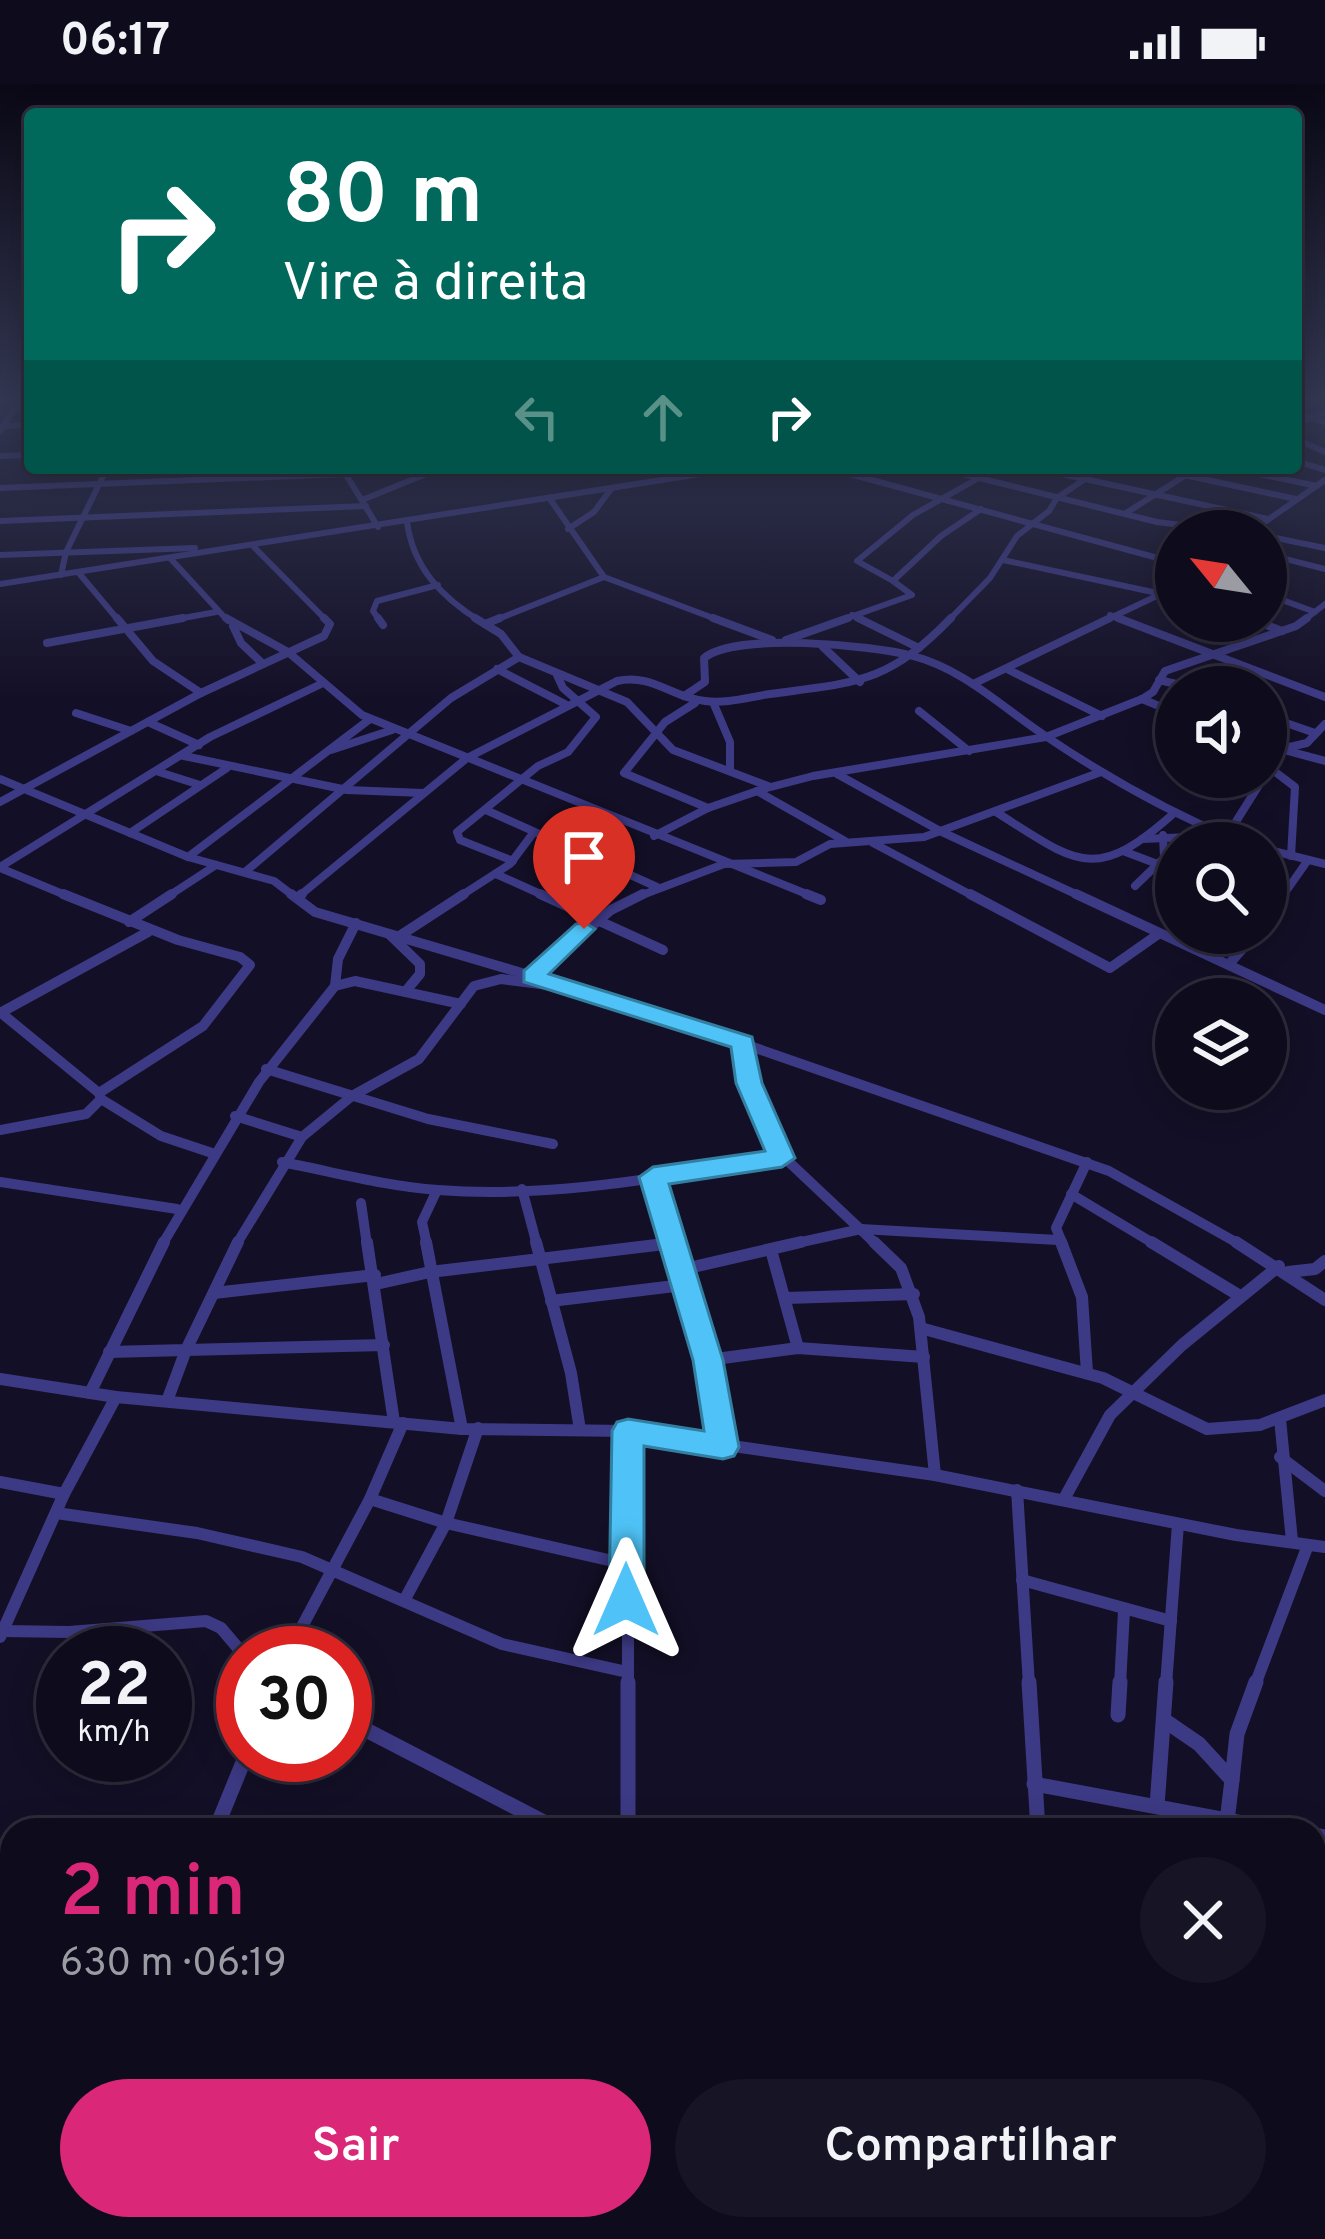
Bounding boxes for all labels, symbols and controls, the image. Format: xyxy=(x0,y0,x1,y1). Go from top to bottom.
text: 06:17 xyxy=(60,14,170,71)
text: 80 m xyxy=(282,147,483,253)
icon: right xyxy=(84,156,240,312)
text: Vire à direita xyxy=(282,251,588,320)
icon: left xyxy=(504,384,570,450)
icon: ahead xyxy=(630,384,696,450)
icon: right xyxy=(756,384,822,450)
north arrow xyxy=(1155,510,1287,642)
map controls xyxy=(1155,510,1287,1110)
button: sound xyxy=(1155,666,1287,798)
pin xyxy=(533,806,635,929)
button: search xyxy=(1155,822,1287,954)
icon: arrive xyxy=(551,824,617,890)
button: layers xyxy=(1155,978,1287,1110)
position arrow xyxy=(563,1537,689,1663)
speed limit sign: 30 xyxy=(216,1626,372,1782)
text: 22 xyxy=(77,1651,151,1727)
text: km/h xyxy=(78,1715,150,1752)
text: 2 min xyxy=(60,1850,246,1942)
button: close xyxy=(1140,1857,1266,1983)
text: 630 m · 06:19 xyxy=(60,1941,287,1990)
button: Sair xyxy=(60,2079,651,2217)
button: Compartilhar xyxy=(675,2079,1266,2217)

